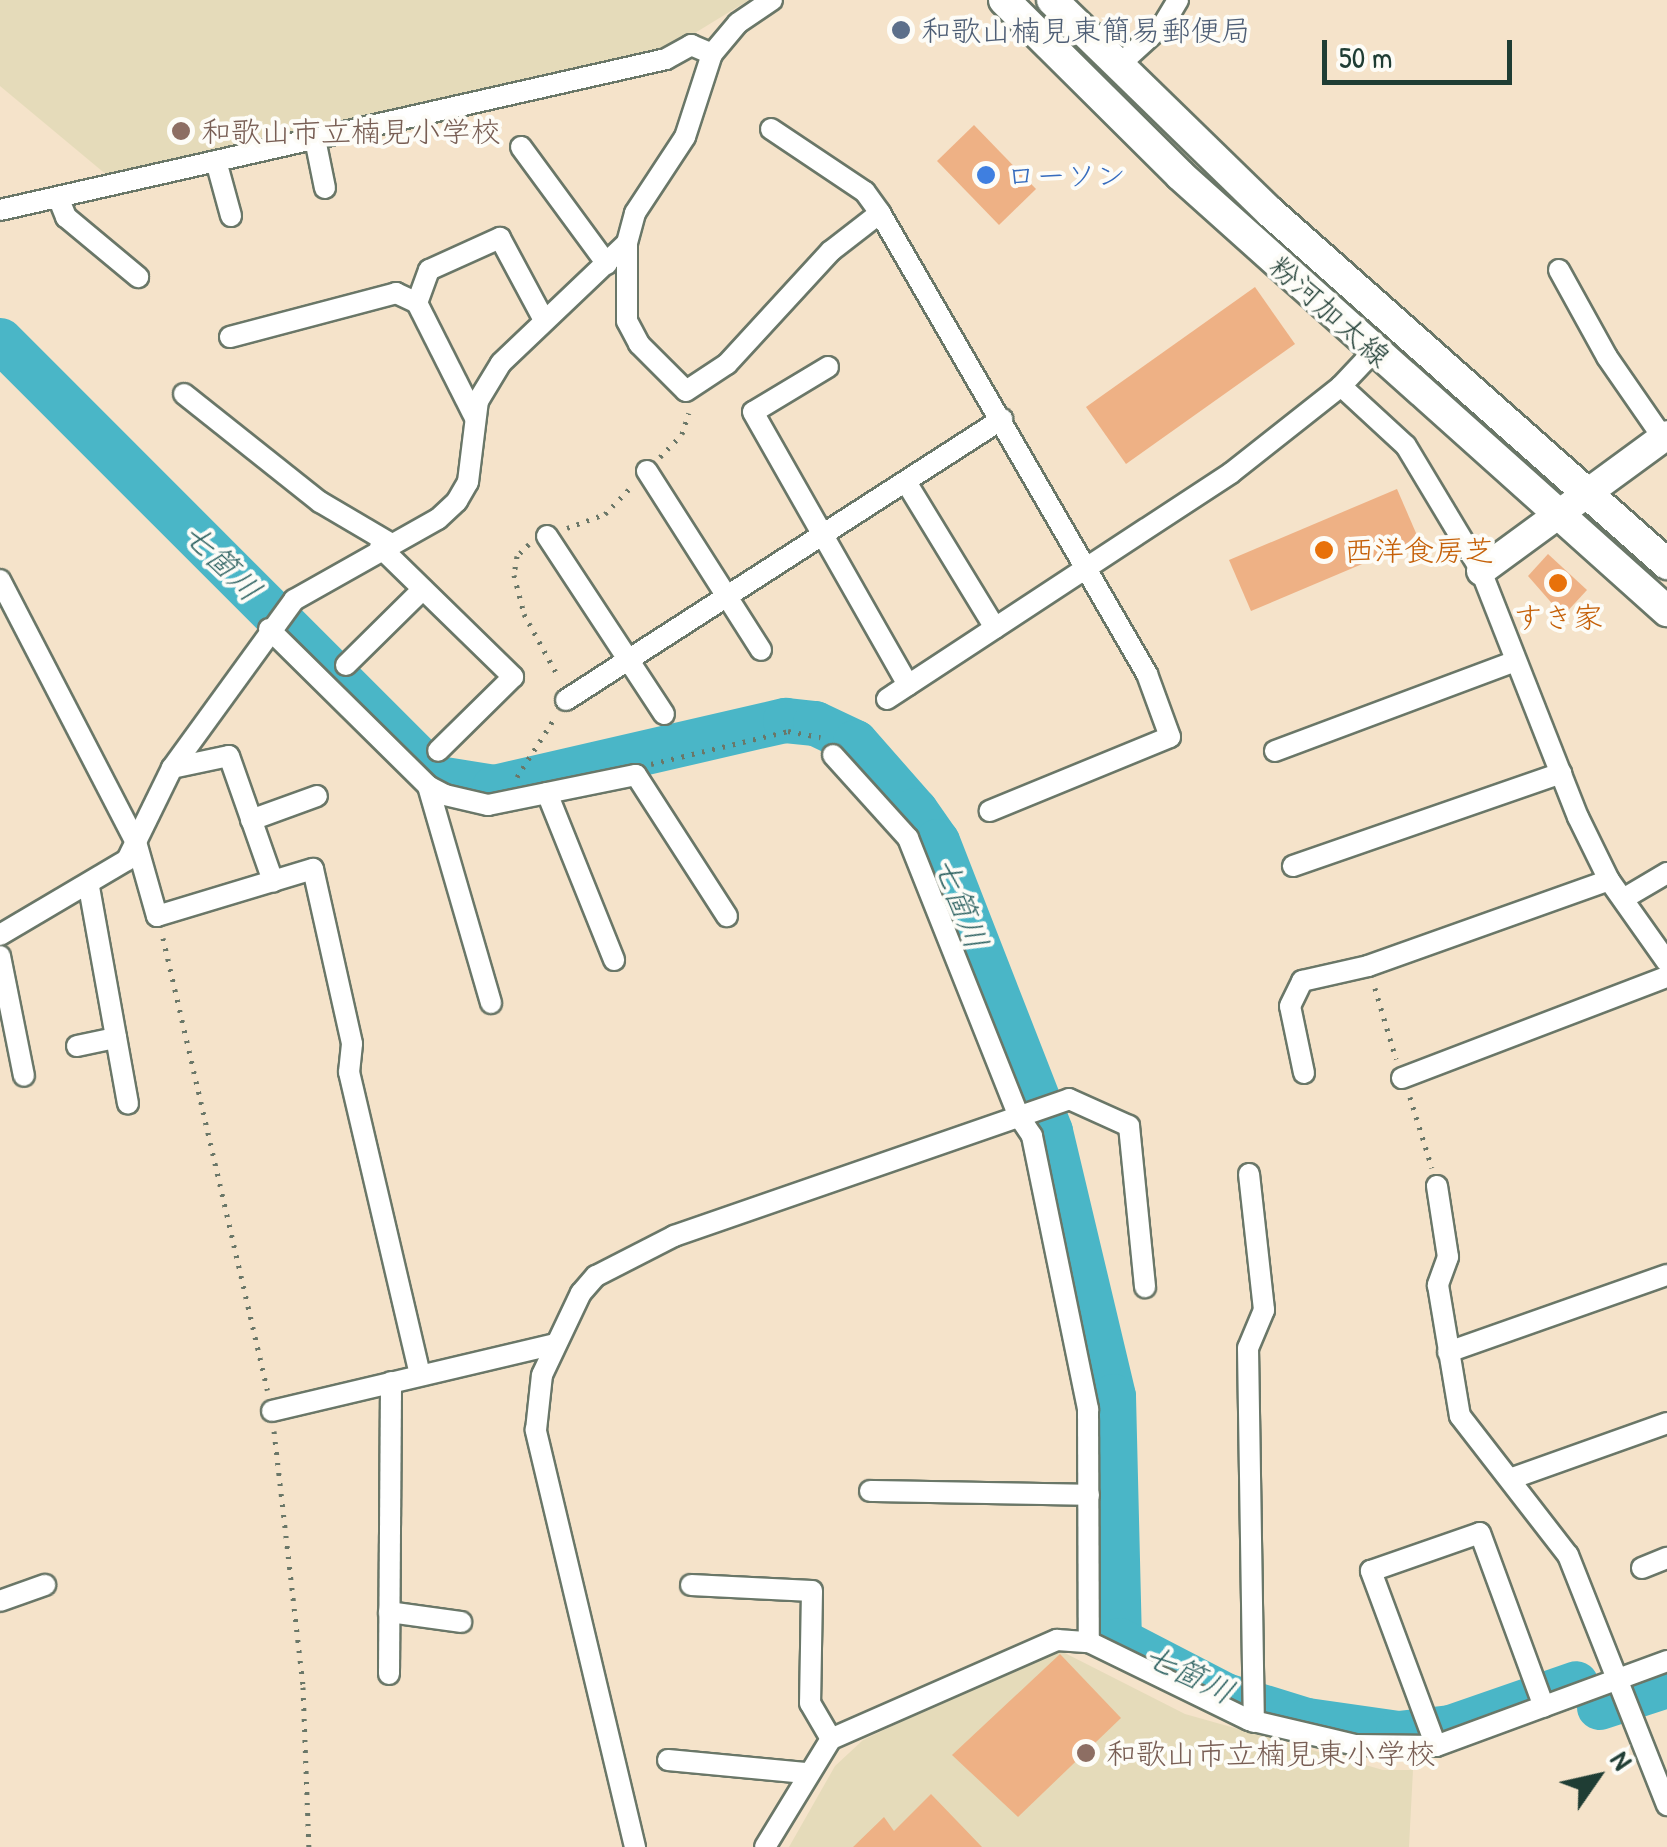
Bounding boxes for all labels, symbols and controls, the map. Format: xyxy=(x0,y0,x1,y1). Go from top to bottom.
place label: 和歌山楠見東簡易郵便局 xyxy=(921,12,1251,48)
marker: 和歌山楠見東簡易郵便局 xyxy=(890,19,912,41)
scale bar xyxy=(1327,20,1517,82)
text: 50 m xyxy=(1339,37,1392,77)
place label: 和歌山市立楠見小学校 xyxy=(201,113,501,149)
marker: 和歌山市立楠見小学校 xyxy=(170,120,192,142)
place label: ローソン xyxy=(1006,157,1126,193)
marker: ローソン xyxy=(975,164,997,186)
street label: 粉河加太線 xyxy=(1262,247,1398,375)
water label: 七箇川 xyxy=(174,514,270,610)
place label: 西洋食房芝 xyxy=(1344,532,1494,568)
marker: 西洋食房芝 xyxy=(1313,539,1335,561)
marker: すき家 xyxy=(1547,572,1569,594)
place label: すき家 xyxy=(1513,599,1603,635)
water label: 七箇川 xyxy=(926,851,996,955)
water label: 七箇川 xyxy=(1137,1636,1241,1712)
north arrow xyxy=(1547,1727,1647,1827)
place label: 和歌山市立楠見東小学校 xyxy=(1106,1735,1436,1771)
marker: 和歌山市立楠見東小学校 xyxy=(1075,1742,1097,1764)
text: N xyxy=(1602,1743,1642,1777)

